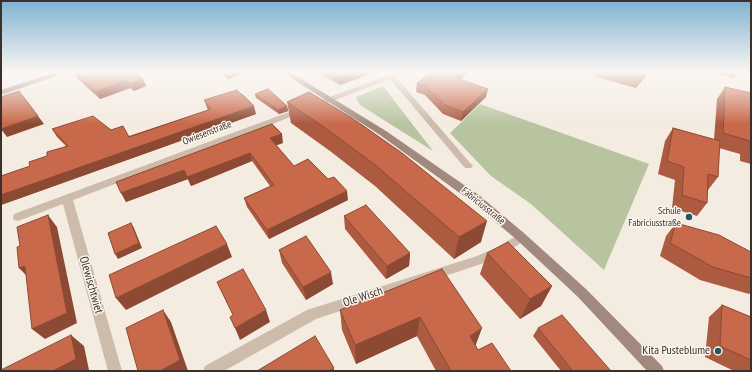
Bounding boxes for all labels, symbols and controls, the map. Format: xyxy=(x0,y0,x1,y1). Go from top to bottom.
street label: Owiesenstraße xyxy=(181,118,233,148)
street label: Fabriciusstraße xyxy=(459,185,507,227)
place label: Schule Fabriciusstraße xyxy=(628,205,681,228)
marker: Schule Fabriciusstraße xyxy=(684,212,694,222)
street label: Olewischtwiet xyxy=(76,255,106,315)
street label: Ole Wisch xyxy=(341,284,385,310)
place label: Kita Pusteblume xyxy=(642,344,710,358)
marker: Kita Pusteblume xyxy=(713,346,723,356)

